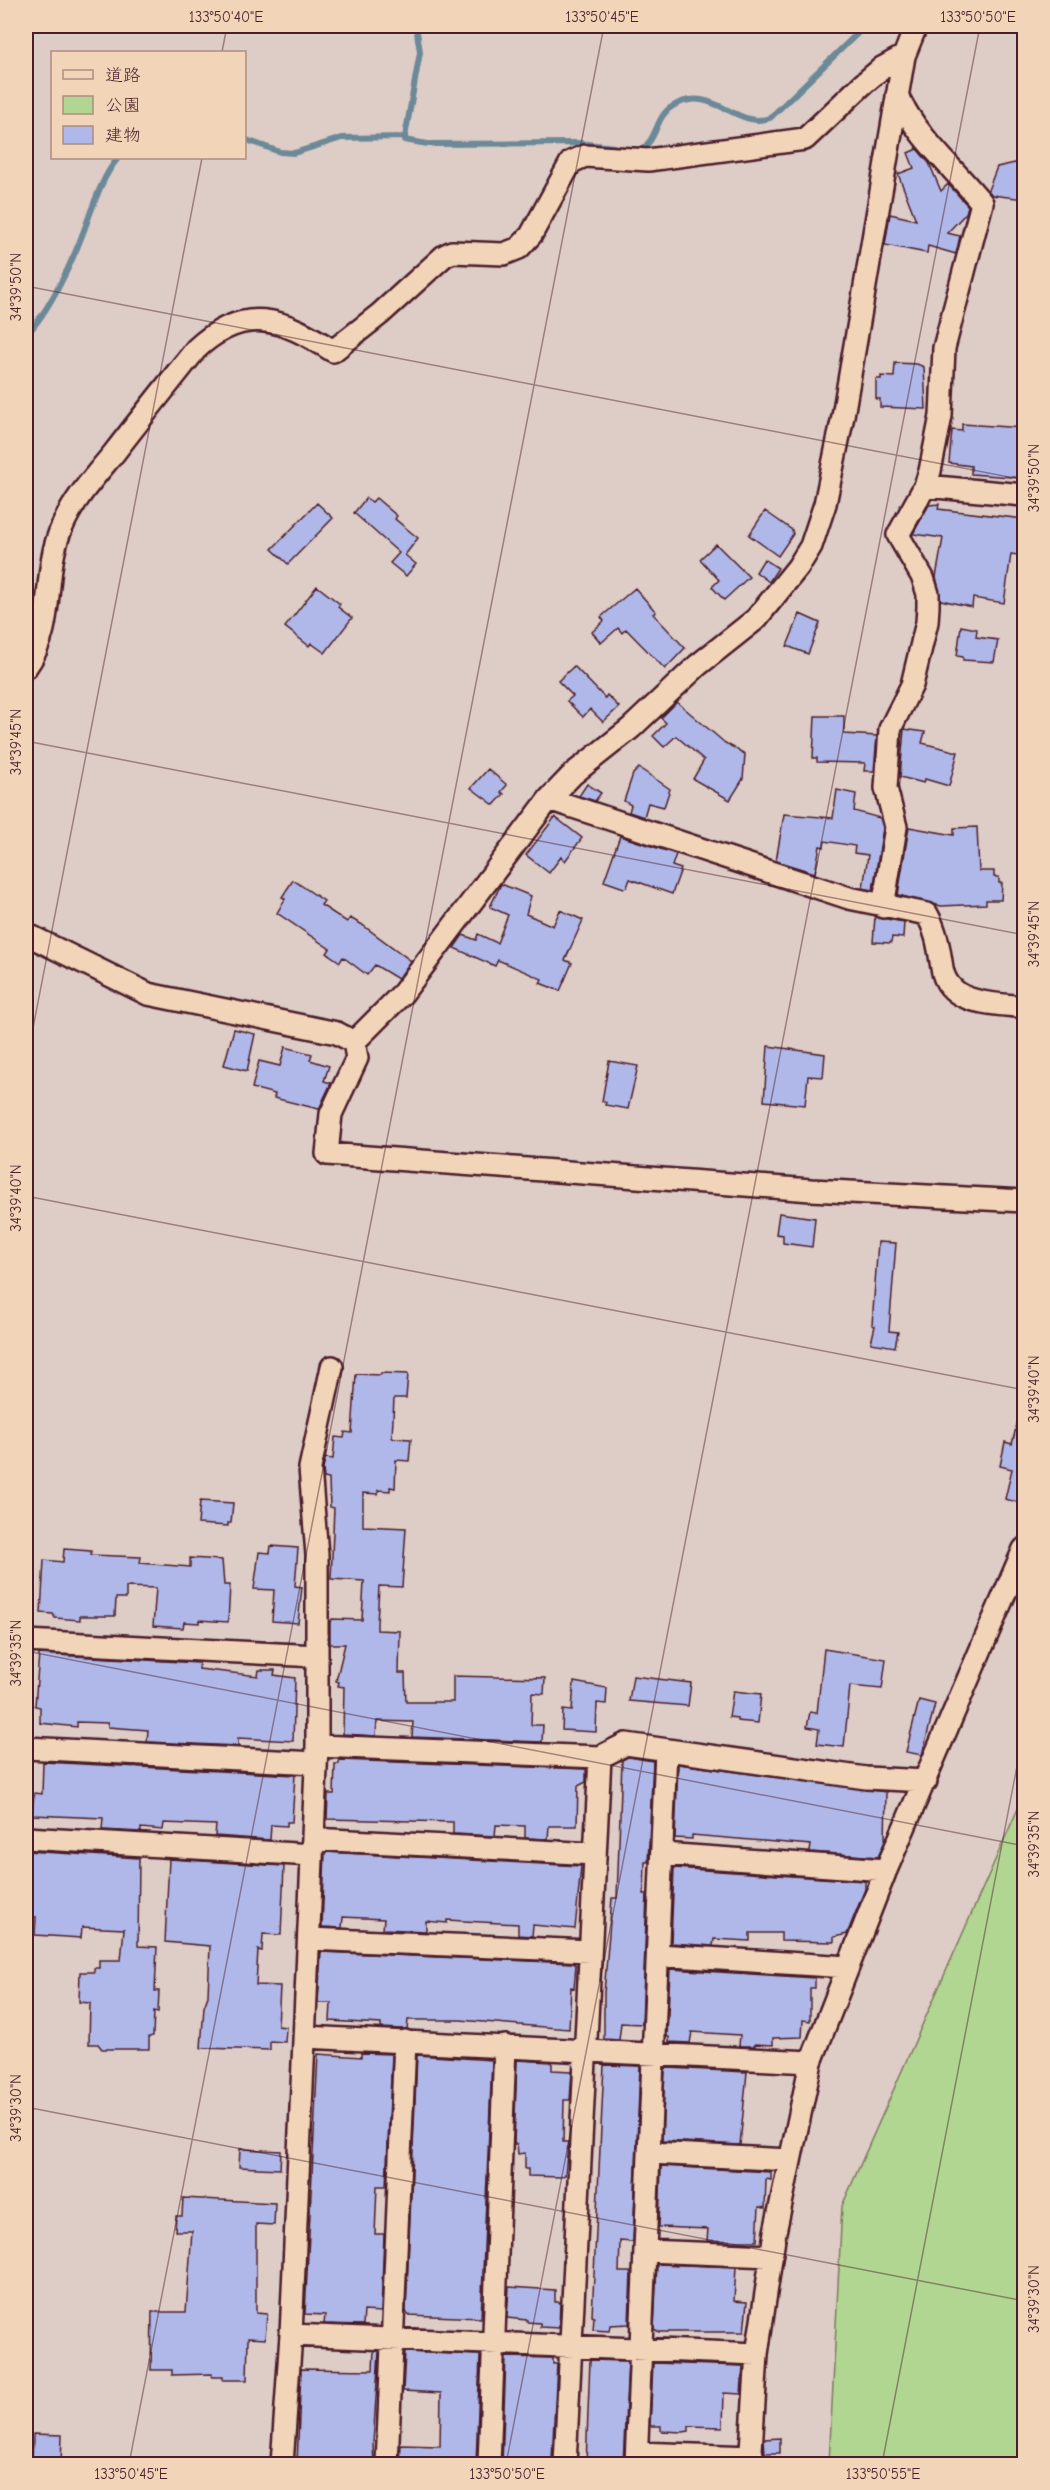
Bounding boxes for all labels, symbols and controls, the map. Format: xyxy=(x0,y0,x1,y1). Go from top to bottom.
text: 133°50'40"E xyxy=(189,8,263,26)
text: 133°50'45"E xyxy=(565,8,639,26)
text: 133°50'50"E xyxy=(940,8,1016,26)
legend xyxy=(51,51,246,159)
text: 道路 xyxy=(105,65,141,86)
text: 公園 xyxy=(105,95,141,116)
text: 建物 xyxy=(105,125,141,146)
text: 34°39'50"N xyxy=(7,253,25,321)
text: 34°39'50"N xyxy=(1025,444,1043,512)
text: 34°39'45"N xyxy=(7,709,25,775)
text: 34°39'45"N xyxy=(1025,901,1043,967)
text: 34°39'40"N xyxy=(7,1164,25,1232)
text: 34°39'40"N xyxy=(1025,1355,1043,1423)
text: 34°39'35"N xyxy=(7,1620,25,1686)
text: 34°39'35"N xyxy=(1025,1811,1043,1877)
text: 34°39'30"N xyxy=(7,2074,25,2142)
text: 34°39'30"N xyxy=(1025,2265,1043,2333)
text: 133°50'45"E xyxy=(94,2465,168,2483)
text: 133°50'50"E xyxy=(469,2465,545,2483)
text: 133°50'55"E xyxy=(846,2465,920,2483)

